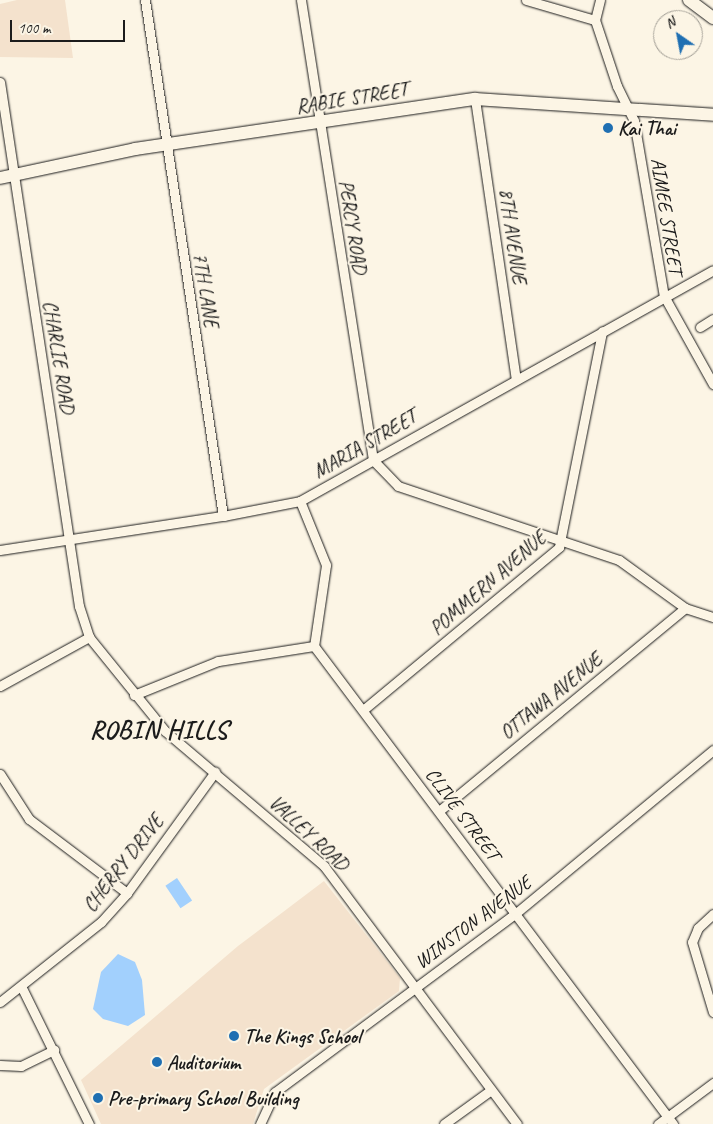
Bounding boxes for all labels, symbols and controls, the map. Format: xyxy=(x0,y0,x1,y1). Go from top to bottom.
scale bar xyxy=(12,10,128,42)
north arrow xyxy=(653,10,703,60)
text: N xyxy=(662,13,678,32)
text: 100 m xyxy=(18,19,50,38)
street label: RABIE STREET xyxy=(294,77,410,119)
place label: Kai Thai xyxy=(618,116,677,140)
marker: Kai Thai xyxy=(602,122,614,134)
street label: AIMEE STREET xyxy=(646,156,688,276)
street label: PERCY ROAD xyxy=(334,178,372,276)
street label: 8TH AVENUE xyxy=(494,187,532,285)
street label: 7TH LANE xyxy=(188,251,224,329)
street label: CHARLIE ROAD xyxy=(38,298,80,416)
street label: MARIA STREET xyxy=(309,405,421,483)
street label: POMMERN AVENUE xyxy=(425,526,551,640)
street label: OTTAWA AVENUE xyxy=(495,647,607,745)
district label: ROBIN HILLS xyxy=(89,715,229,745)
street label: CLIVE STREET xyxy=(420,763,506,865)
street label: VALLEY ROAD xyxy=(264,790,354,876)
street label: CHERRY DRIVE xyxy=(78,810,168,916)
street label: WINSTON AVENUE xyxy=(410,870,536,974)
place label: The Kings School xyxy=(244,1024,361,1048)
marker: The Kings School xyxy=(228,1030,240,1042)
place label: Auditorium xyxy=(167,1050,240,1074)
marker: Auditorium xyxy=(151,1056,163,1068)
place label: Pre-primary School Building xyxy=(108,1086,298,1110)
marker: Pre-primary School Building xyxy=(92,1092,104,1104)

